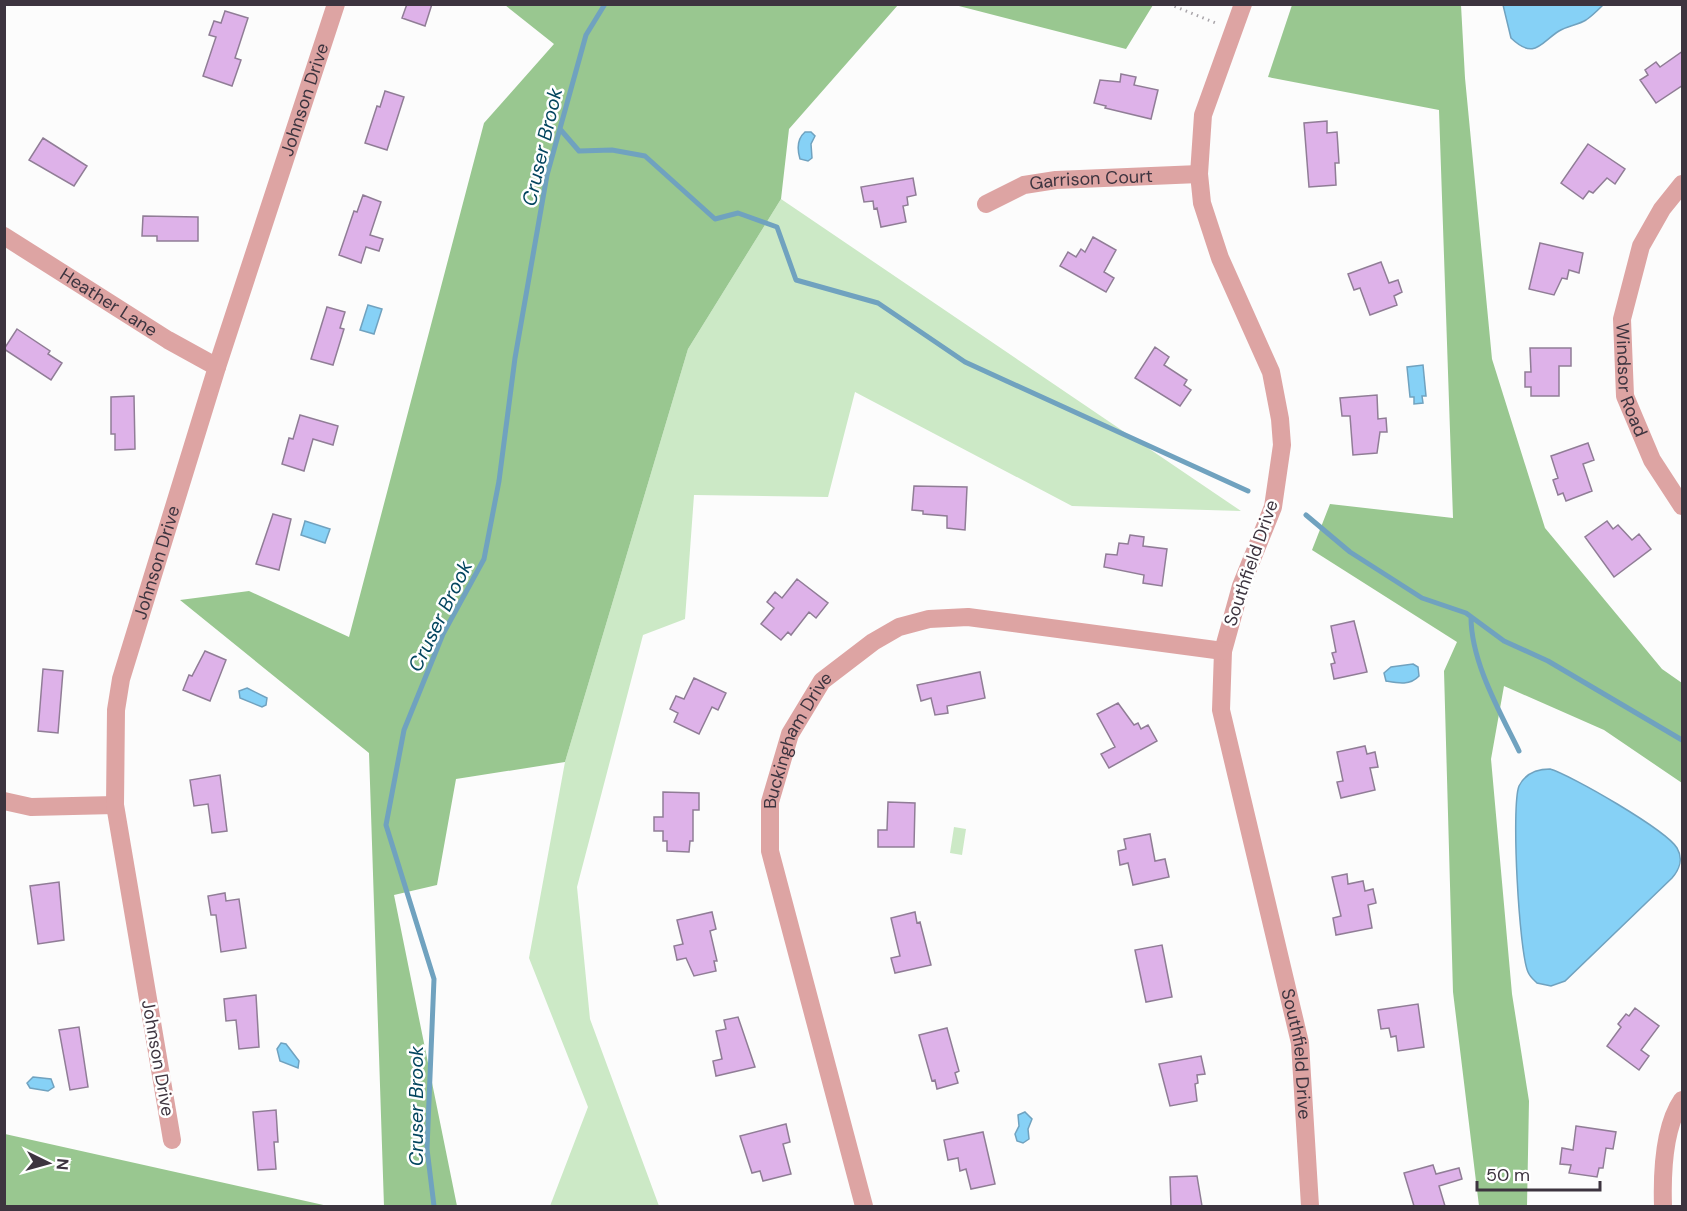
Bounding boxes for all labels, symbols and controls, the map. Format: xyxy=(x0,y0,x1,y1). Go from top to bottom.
street label: Johnson Drive xyxy=(275,40,334,159)
water label: Cruser Brook xyxy=(516,85,568,209)
street label: Garrison Court xyxy=(1028,164,1153,196)
street label: Heather Lane xyxy=(55,263,162,342)
street label: Windsor Road xyxy=(1610,322,1653,440)
street label: Southfield Drive xyxy=(1218,497,1284,629)
street label: Johnson Drive xyxy=(128,503,186,623)
water label: Cruser Brook xyxy=(402,555,478,676)
street label: Buckingham Drive xyxy=(758,666,837,809)
street label: Southfield Drive xyxy=(1275,986,1317,1120)
street label: Johnson Drive xyxy=(136,998,180,1118)
water label: Cruser Brook xyxy=(403,1045,429,1166)
north arrow xyxy=(18,1133,78,1193)
scale bar xyxy=(1477,1154,1600,1192)
text: N xyxy=(51,1158,73,1171)
text: 50 m xyxy=(1486,1163,1530,1187)

